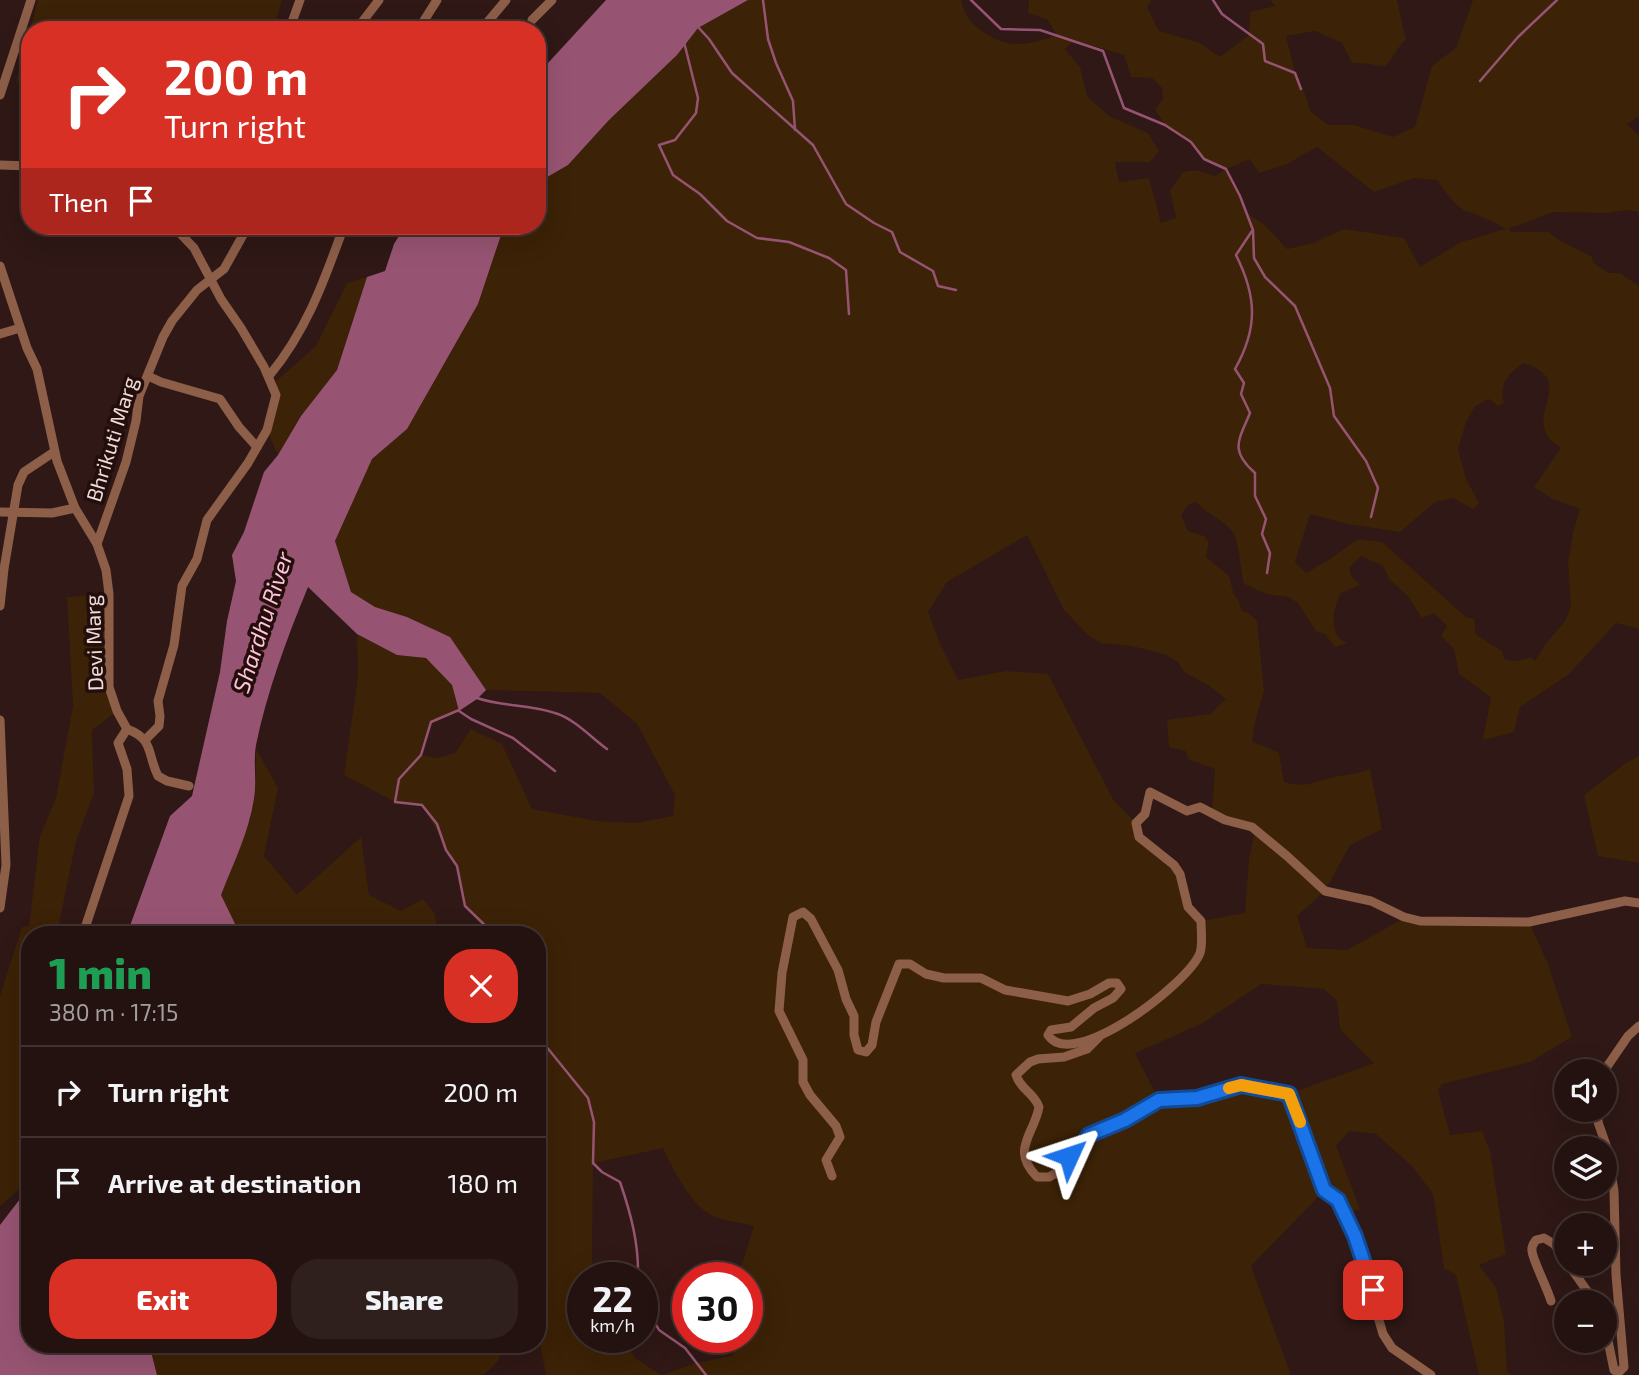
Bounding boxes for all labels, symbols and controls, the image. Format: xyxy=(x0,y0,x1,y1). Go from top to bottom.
text: 200 m xyxy=(164,46,308,105)
icon: right xyxy=(49,49,140,140)
text: Turn right xyxy=(164,106,306,144)
icon: arrive xyxy=(122,182,160,220)
text: Then xyxy=(49,186,108,217)
street label: Bhrikuti Marg xyxy=(80,373,142,505)
water label: Shardhu River xyxy=(226,547,298,696)
street label: Devi Marg xyxy=(79,594,107,692)
text: 1 min xyxy=(49,947,152,997)
button: close xyxy=(444,949,518,1023)
text: 380 m · 17:15 xyxy=(49,998,178,1026)
map controls xyxy=(1554,1059,1617,1353)
button: sound xyxy=(1554,1059,1617,1122)
icon: right xyxy=(49,1073,87,1111)
text: Turn right xyxy=(108,1076,229,1107)
text: 200 m xyxy=(443,1076,518,1107)
position arrow xyxy=(1032,1119,1106,1193)
button: layers xyxy=(1554,1136,1617,1199)
icon: arrive xyxy=(49,1164,87,1202)
text: Arrive at destination xyxy=(108,1167,361,1198)
text: 180 m xyxy=(448,1167,518,1198)
button: + xyxy=(1554,1213,1617,1276)
button: Exit xyxy=(49,1259,277,1339)
button: Share xyxy=(291,1259,518,1339)
pin xyxy=(1343,1260,1403,1320)
speed limit sign: 30 xyxy=(672,1262,763,1353)
icon: arrive xyxy=(1354,1271,1392,1309)
text: 22 xyxy=(592,1277,633,1319)
button: − xyxy=(1554,1290,1617,1353)
text: km/h xyxy=(590,1314,635,1336)

